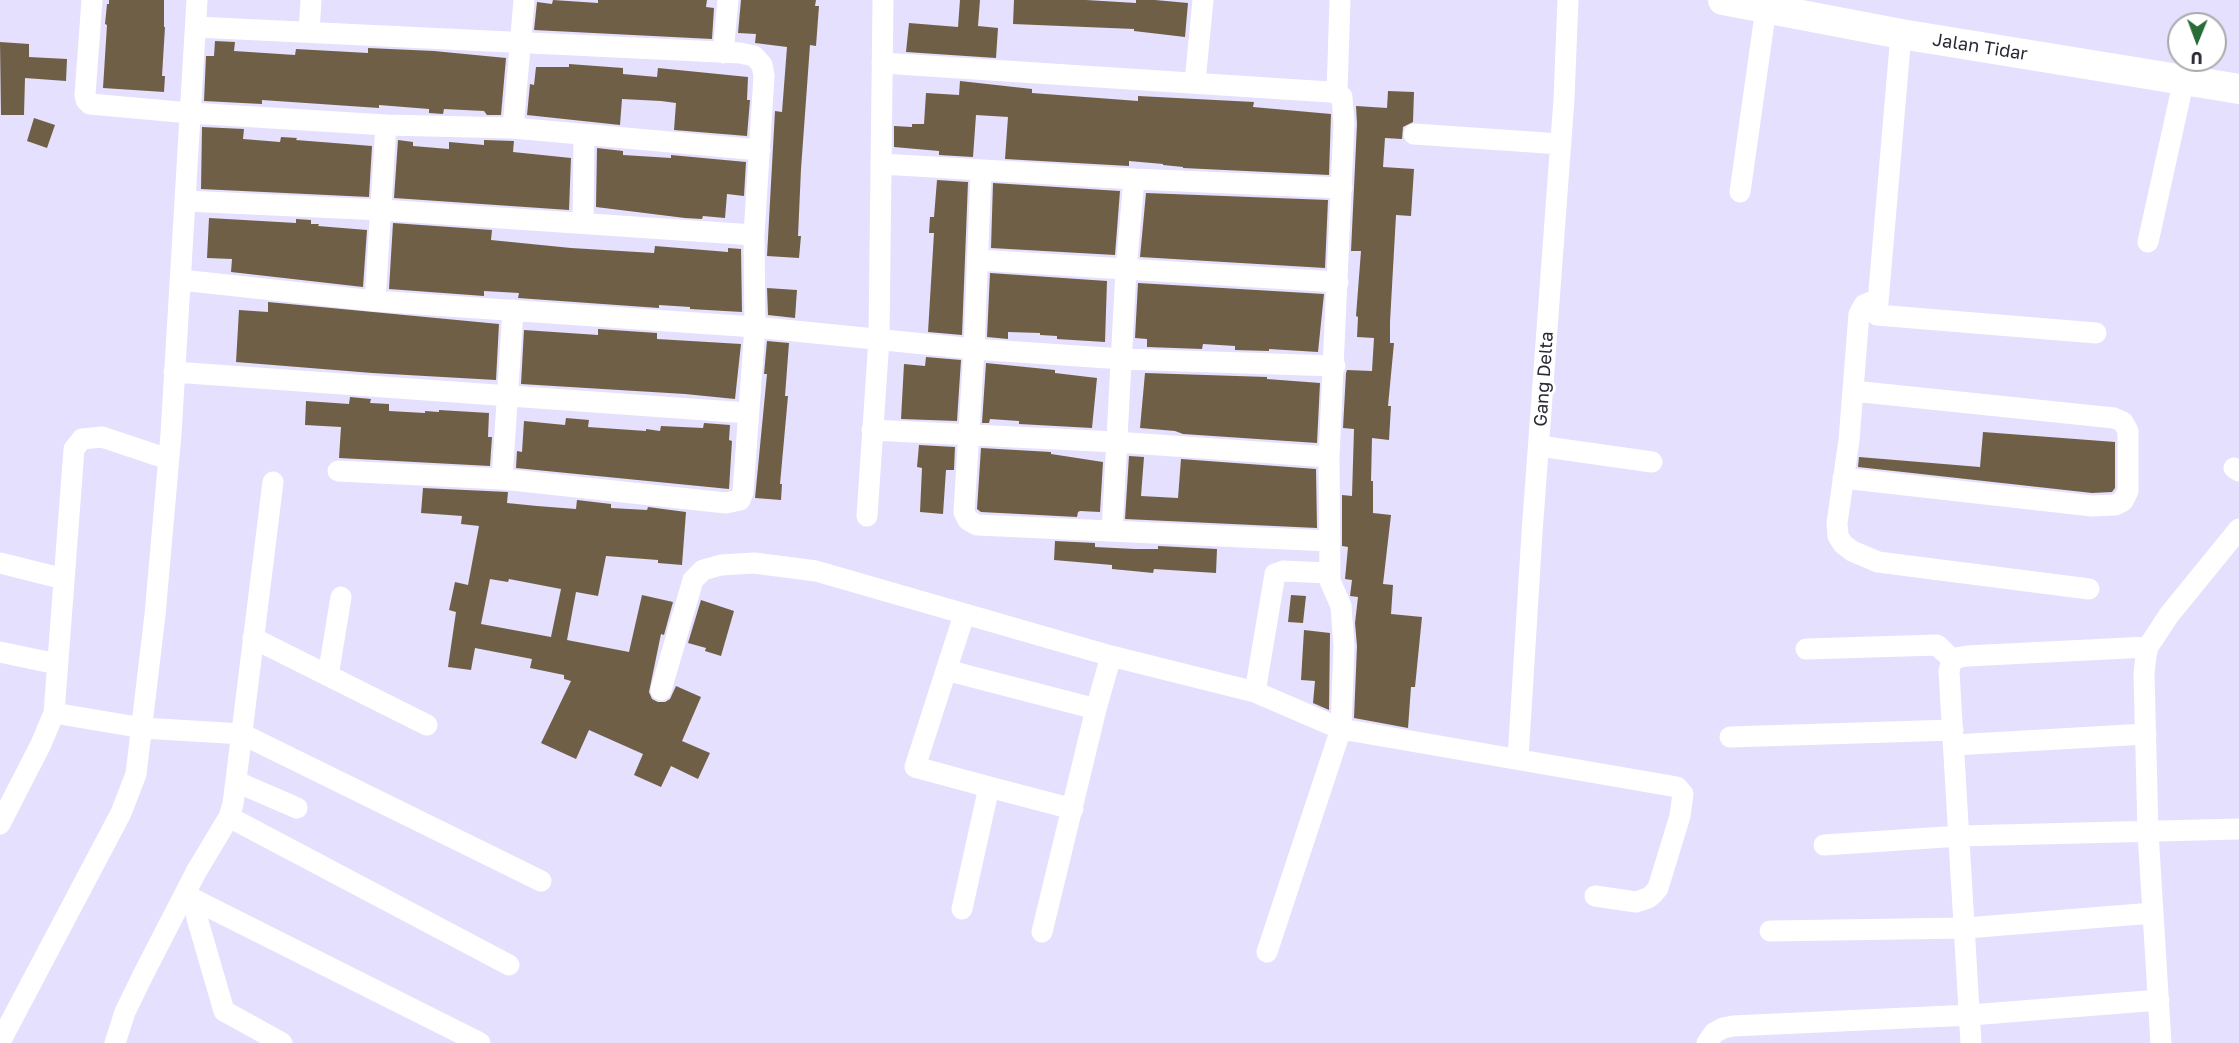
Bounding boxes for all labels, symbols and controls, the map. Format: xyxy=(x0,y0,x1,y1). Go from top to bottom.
north arrow xyxy=(2167,12,2227,72)
street label: Jalan Tidar xyxy=(1931,29,2029,65)
text: U xyxy=(2191,48,2203,68)
street label: Gang Delta xyxy=(1530,331,1558,427)

